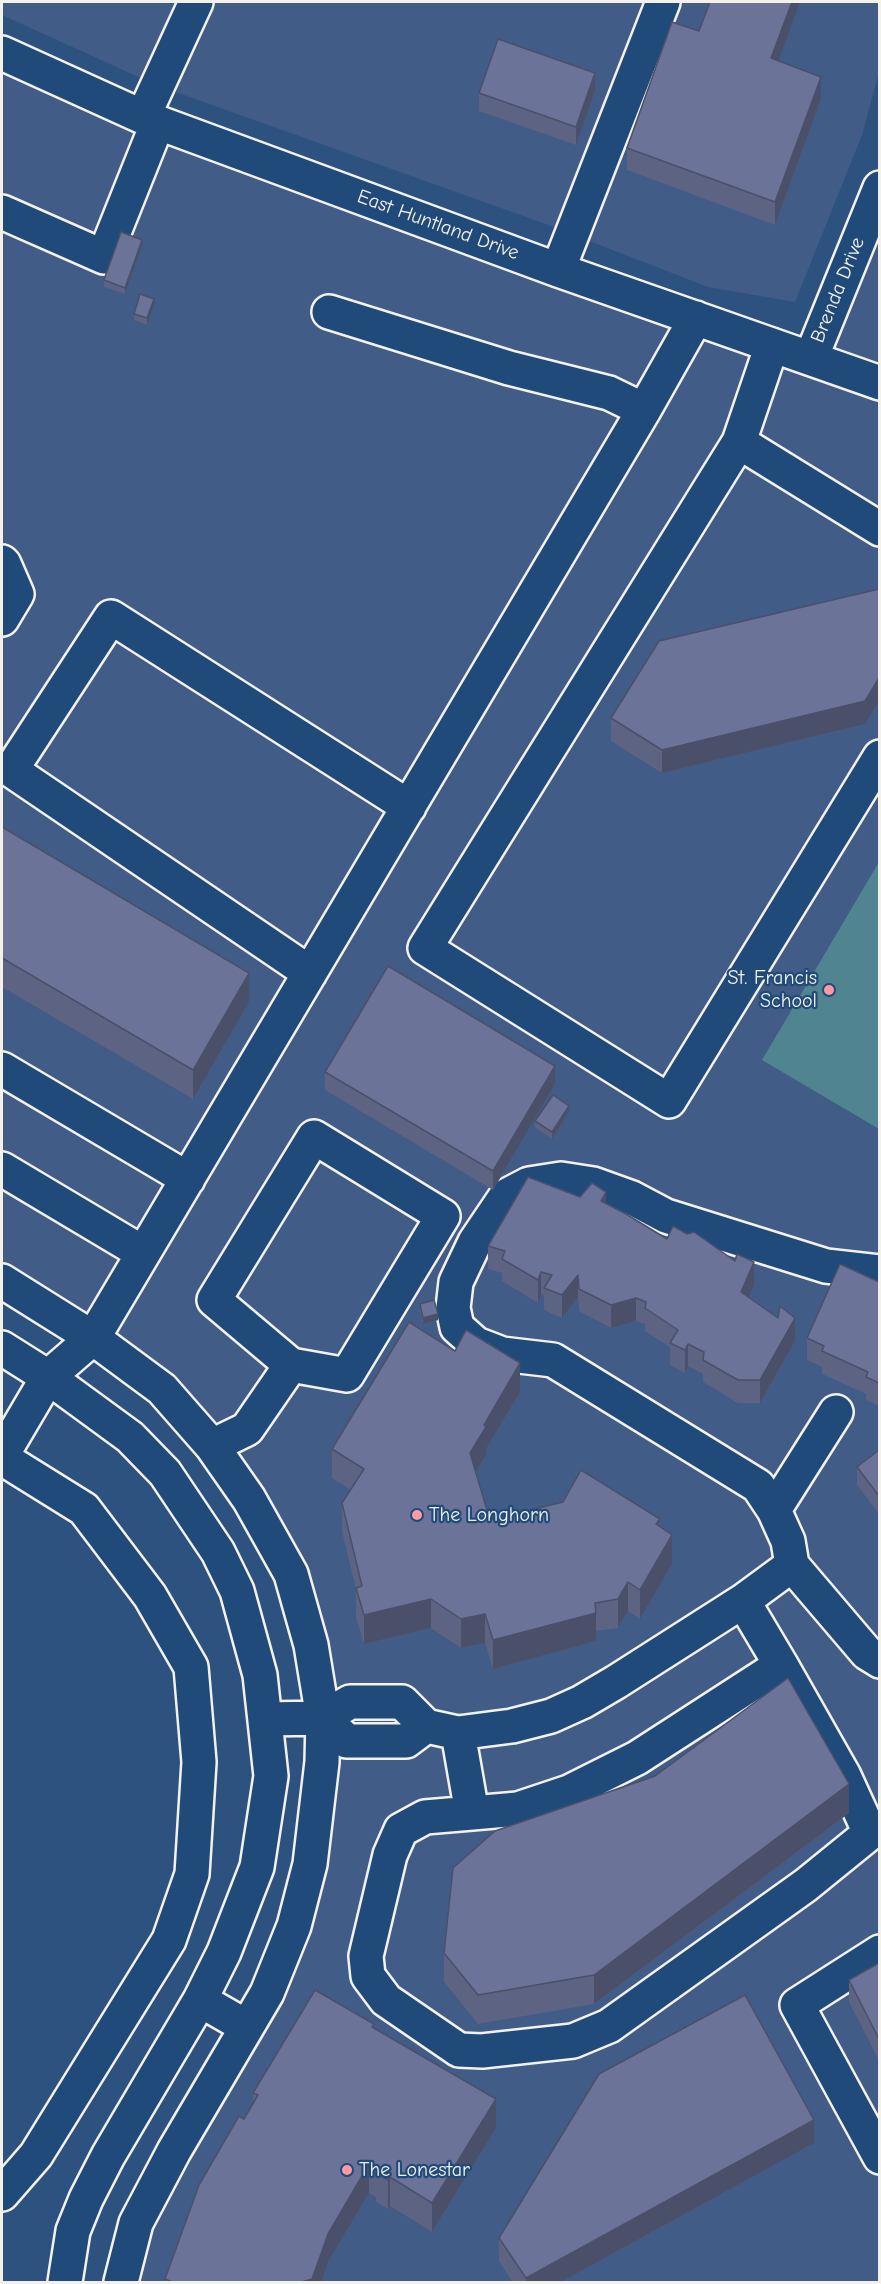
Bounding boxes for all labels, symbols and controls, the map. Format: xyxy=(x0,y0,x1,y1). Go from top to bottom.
street label: East Huntland Drive xyxy=(354,185,522,265)
street label: Brenda Drive xyxy=(806,234,870,346)
place label: St. Francis School xyxy=(728,966,817,1013)
marker: St. Francis School xyxy=(822,983,836,997)
place label: The Longhorn xyxy=(429,1503,549,1527)
marker: The Longhorn xyxy=(410,1508,424,1522)
place label: The Lonestar xyxy=(359,2158,470,2182)
marker: The Lonestar xyxy=(340,2163,354,2177)

